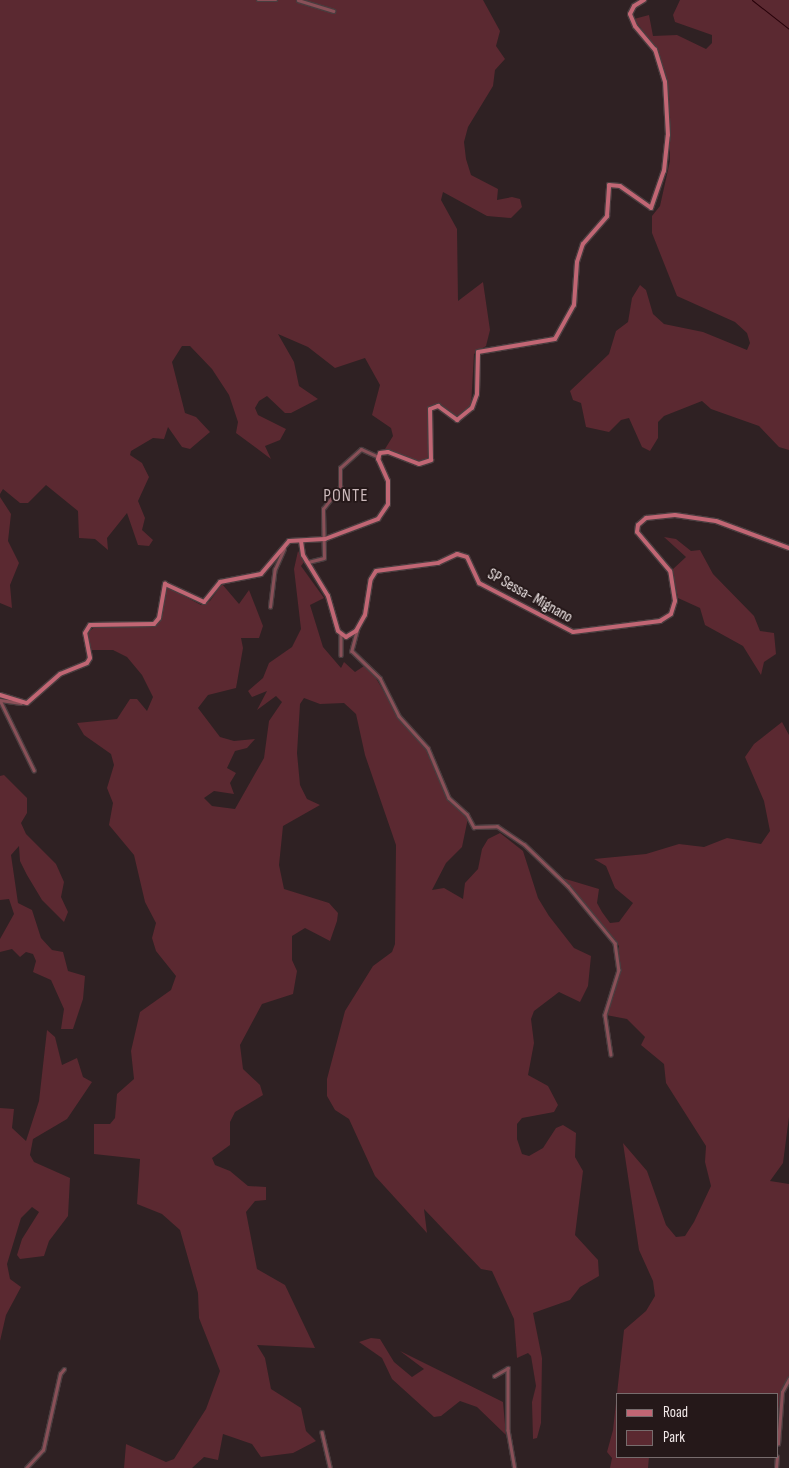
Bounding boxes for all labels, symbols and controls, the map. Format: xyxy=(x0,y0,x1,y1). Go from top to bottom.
district label: PONTE xyxy=(323,485,369,507)
street label: SP Sessa- Mignano xyxy=(484,565,576,627)
legend xyxy=(616,1393,779,1458)
text: Road xyxy=(663,1403,688,1422)
text: Park xyxy=(663,1428,685,1447)

